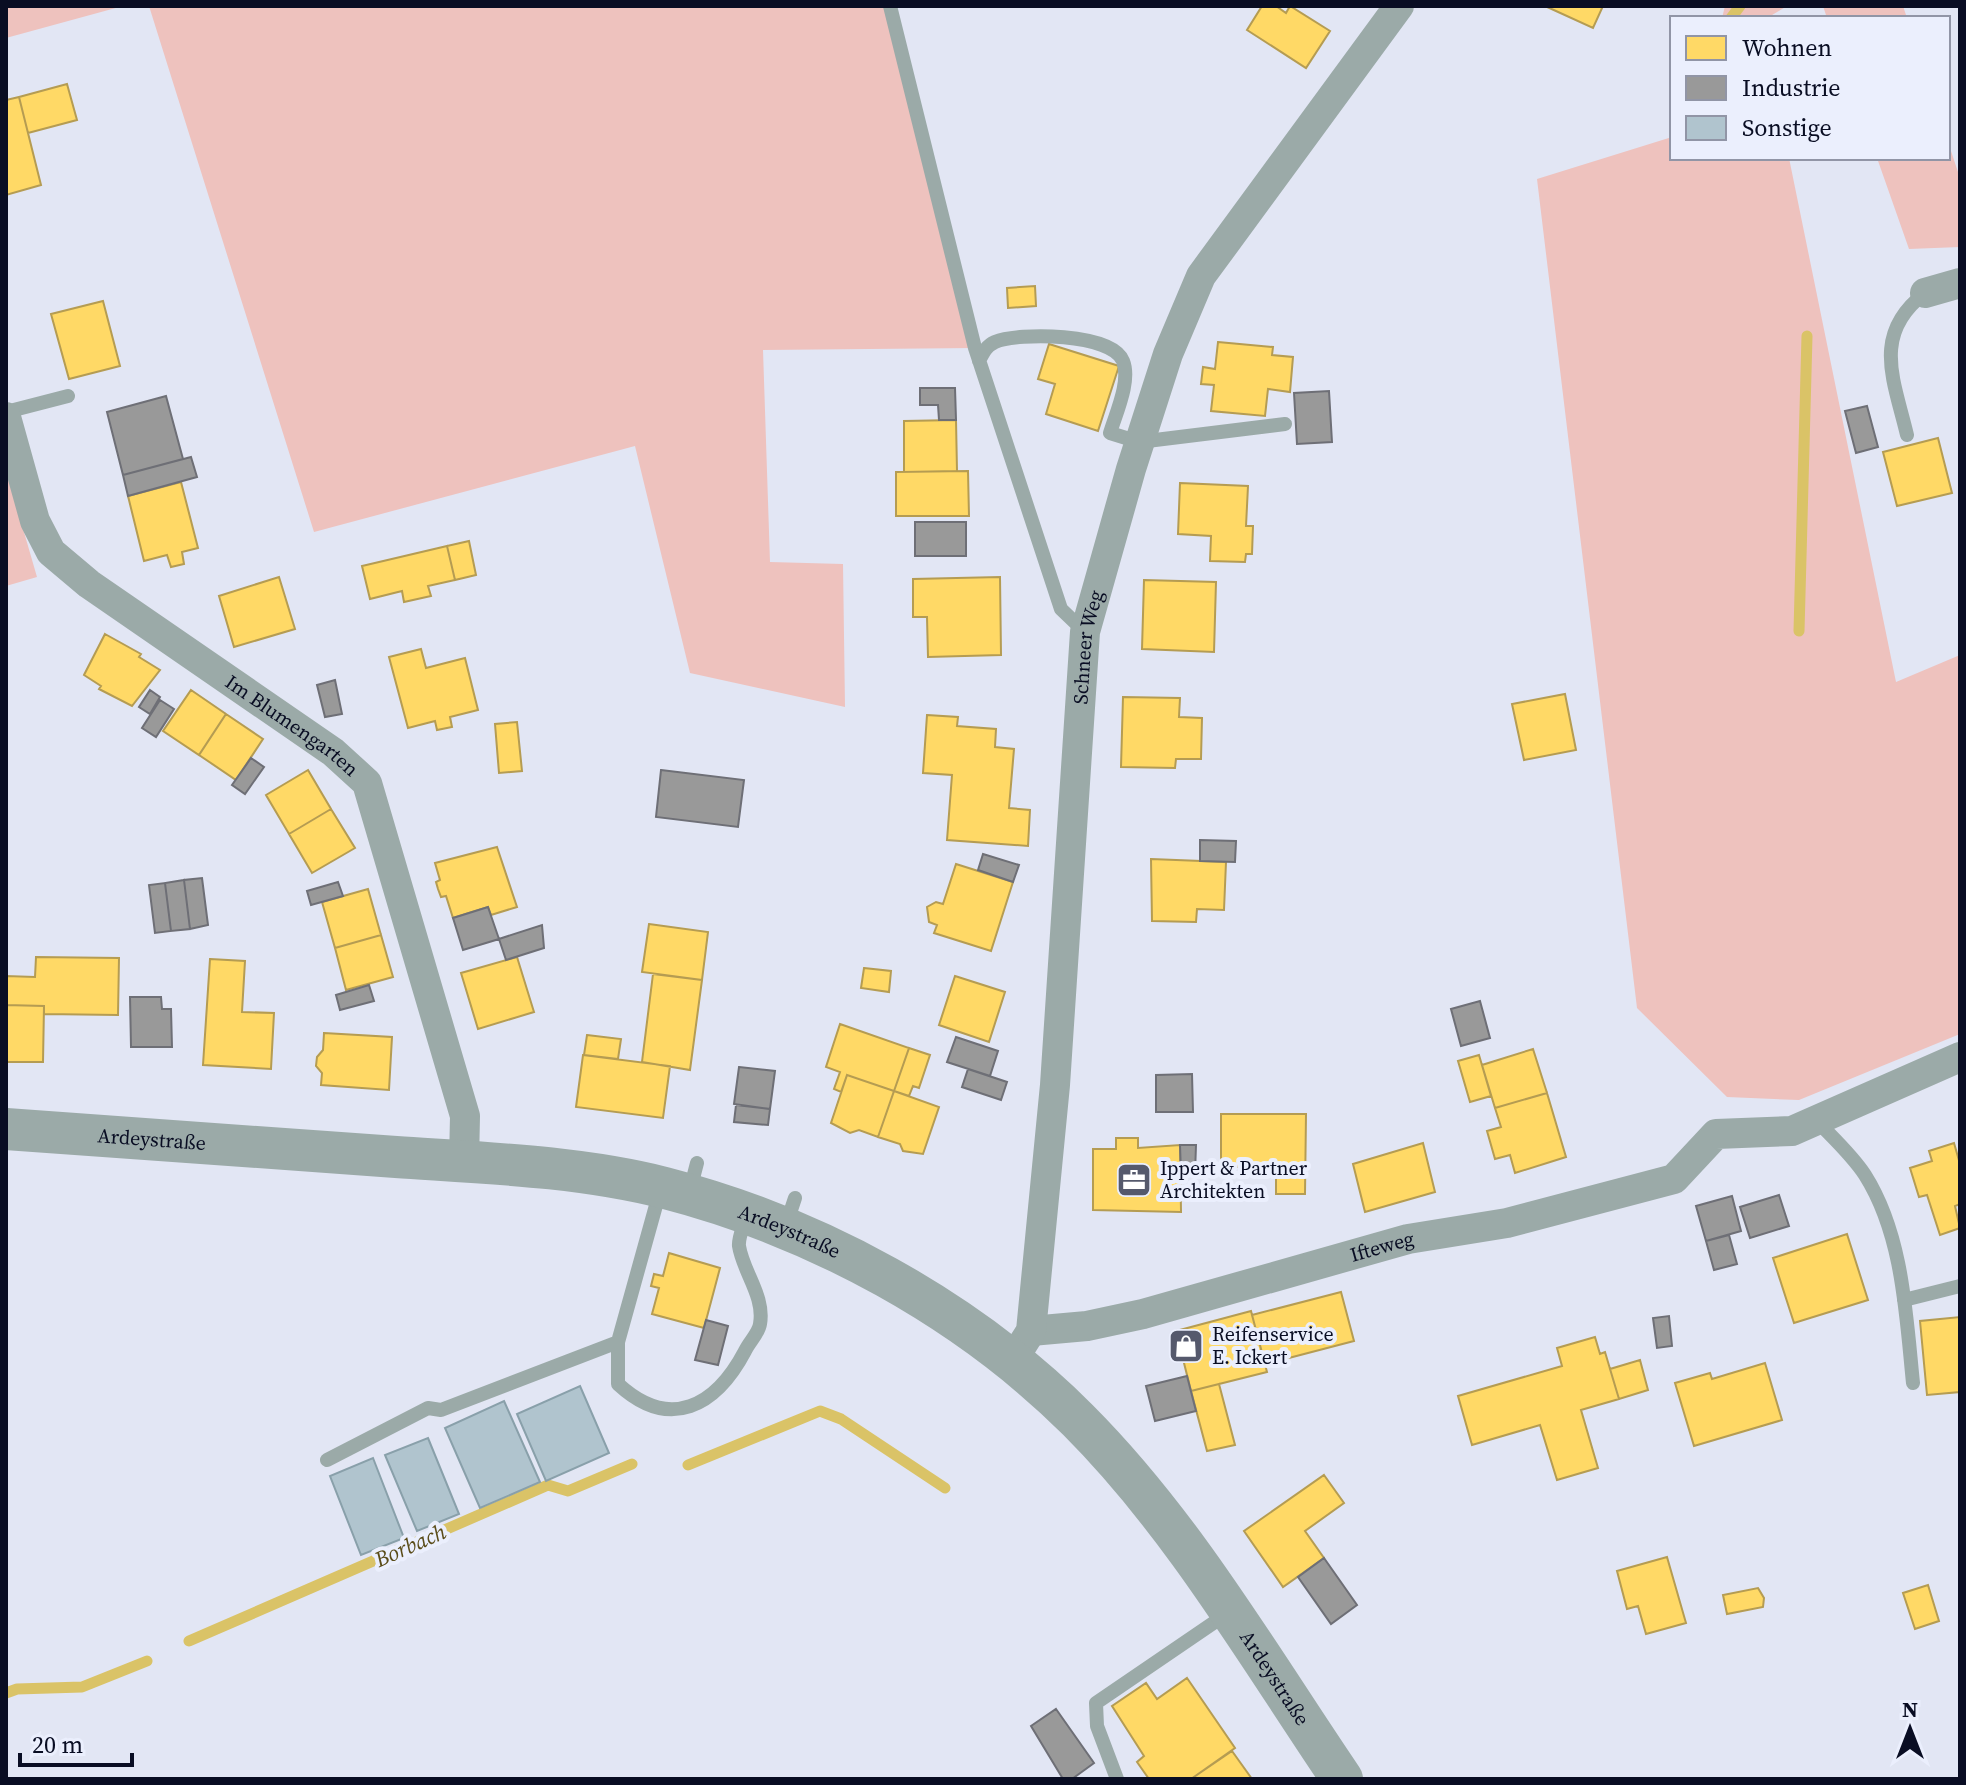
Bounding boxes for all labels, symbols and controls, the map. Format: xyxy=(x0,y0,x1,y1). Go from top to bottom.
legend xyxy=(1670,16,1950,160)
text: Wohnen xyxy=(1742,31,1832,64)
text: Industrie xyxy=(1742,71,1841,104)
text: Sonstige xyxy=(1742,111,1832,144)
street label: Schneer Weg xyxy=(1066,587,1110,705)
street label: Im Blumengarten xyxy=(220,668,365,783)
street label: Ardeystraße xyxy=(96,1121,207,1157)
place label: Ippert & Partner Architekten xyxy=(1160,1154,1308,1205)
office icon: Ippert & Partner Architekten xyxy=(1115,1161,1153,1199)
street label: Ardeystraße xyxy=(734,1197,845,1265)
street label: Ifteweg xyxy=(1347,1224,1416,1269)
place label: Reifenservice E. Ickert xyxy=(1212,1320,1334,1371)
shop icon: Reifenservice E. Ickert xyxy=(1167,1327,1205,1365)
water label: Borbach xyxy=(369,1516,450,1574)
street label: Ardeystraße xyxy=(1233,1625,1316,1731)
north arrow xyxy=(1870,1689,1950,1769)
text: N xyxy=(1902,1694,1918,1724)
scale bar xyxy=(20,1717,132,1767)
text: 20 m xyxy=(32,1728,83,1761)

